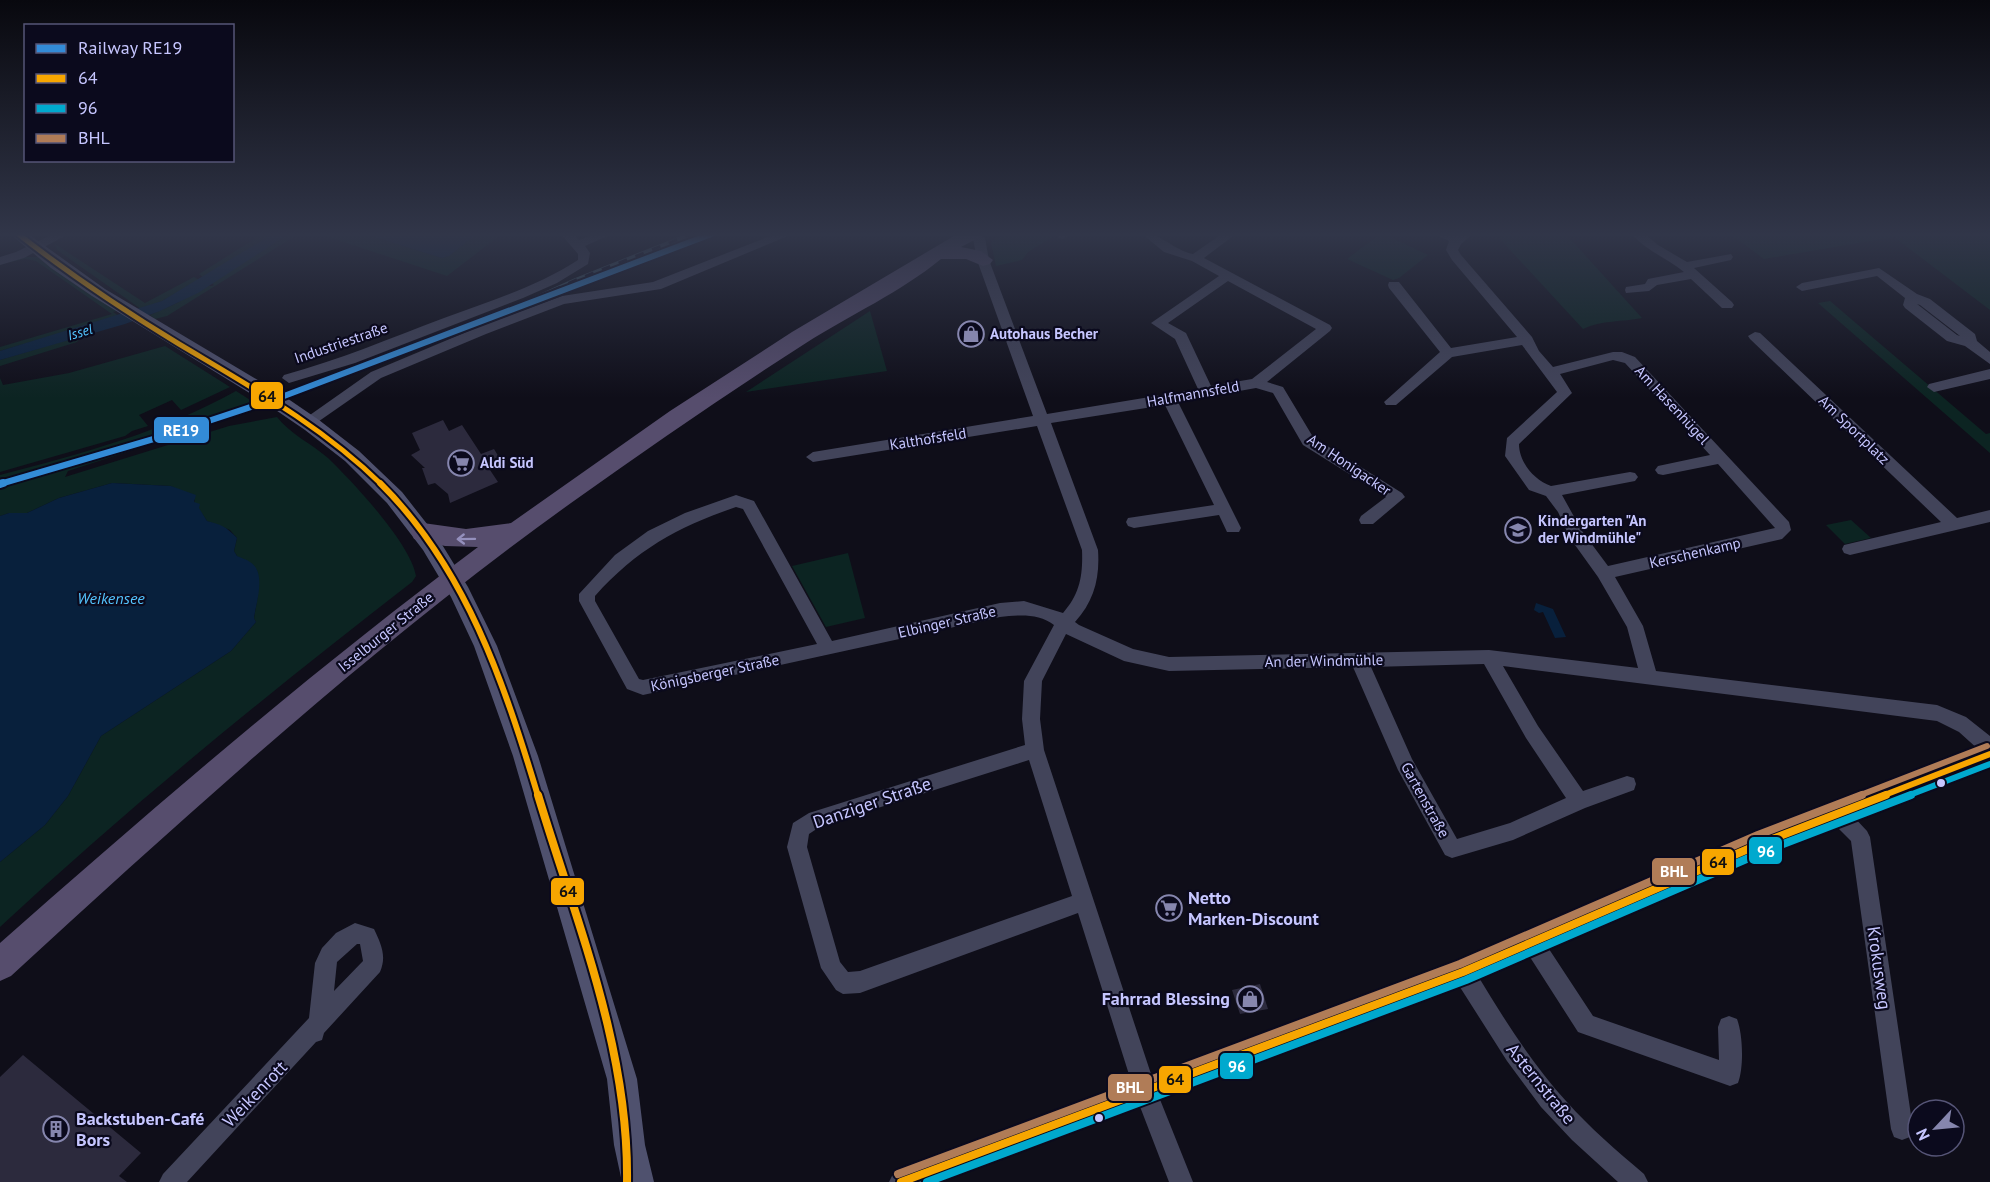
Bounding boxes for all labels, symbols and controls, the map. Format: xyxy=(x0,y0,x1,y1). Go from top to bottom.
legend xyxy=(24,24,234,162)
text: Railway RE19 xyxy=(78,36,182,59)
text: 64 xyxy=(78,66,98,89)
text: 96 xyxy=(78,96,98,119)
text: BHL xyxy=(78,126,110,149)
street label: Industriestraße xyxy=(292,318,390,367)
shop icon: Autohaus Becher xyxy=(956,319,986,349)
water label: Issel xyxy=(65,320,95,344)
place label: Autohaus Becher xyxy=(990,324,1099,343)
street label: Am Hasenhügel xyxy=(1631,361,1714,449)
street label: Halfmannsfeld xyxy=(1145,376,1241,411)
line badge: 64 xyxy=(250,381,284,410)
text: 64 xyxy=(258,386,276,406)
street label: Am Sportplatz xyxy=(1815,391,1894,468)
line badge: RE19 xyxy=(153,416,210,444)
text: RE19 xyxy=(163,420,199,440)
street label: Kalthofsfeld xyxy=(888,423,968,454)
street label: Am Honigacker xyxy=(1304,430,1395,500)
supermarket icon: Aldi Süd xyxy=(446,448,476,478)
place label: Aldi Süd xyxy=(480,453,534,472)
place label: Kindergarten "An der Windmühle" xyxy=(1538,511,1647,547)
school or university icon: Kindergarten "An der Windmühle" xyxy=(1503,515,1533,545)
one-way arrow xyxy=(457,533,477,545)
street label: Kerschenkamp xyxy=(1647,533,1742,572)
street label: Isselburger Straße xyxy=(334,587,437,676)
water label: Weikensee xyxy=(77,588,145,608)
street label: Elbinger Straße xyxy=(896,601,998,642)
street label: Königsberger Straße xyxy=(649,650,781,695)
street label: An der Windmühle xyxy=(1264,650,1383,671)
street label: Gartenstraße xyxy=(1397,759,1454,841)
street label: Danziger Straße xyxy=(810,772,934,834)
unlabelled marker xyxy=(1935,777,1947,789)
line badge: 96 xyxy=(1748,836,1783,865)
text: 96 xyxy=(1757,841,1775,861)
line badge: 64 xyxy=(1701,848,1735,876)
text: 64 xyxy=(1709,852,1727,872)
line badge: BHL xyxy=(1651,857,1696,886)
text: BHL xyxy=(1660,861,1689,881)
line badge: 64 xyxy=(550,877,585,906)
text: 64 xyxy=(559,881,577,901)
place label: Netto Marken-Discount xyxy=(1188,886,1319,930)
supermarket icon: Netto Marken-Discount xyxy=(1154,893,1184,923)
street label: Krokusweg xyxy=(1862,925,1897,1011)
shop icon: Fahrrad Blessing xyxy=(1235,984,1265,1014)
place label: Fahrrad Blessing xyxy=(1102,987,1230,1010)
street label: Asternstraße xyxy=(1502,1039,1581,1129)
line badge: 96 xyxy=(1219,1052,1254,1080)
street label: Weikenrott xyxy=(217,1056,292,1132)
text: 96 xyxy=(1228,1056,1246,1076)
line badge: 64 xyxy=(1158,1065,1192,1094)
text: 64 xyxy=(1166,1069,1184,1089)
line badge: BHL xyxy=(1107,1073,1153,1102)
text: BHL xyxy=(1116,1077,1145,1097)
north arrow xyxy=(1906,1098,1966,1158)
place label: Backstuben-Café Bors xyxy=(76,1107,204,1151)
unlabelled marker xyxy=(1093,1112,1105,1124)
building icon: Backstuben-Café Bors xyxy=(41,1114,71,1144)
text: N xyxy=(1911,1125,1934,1144)

